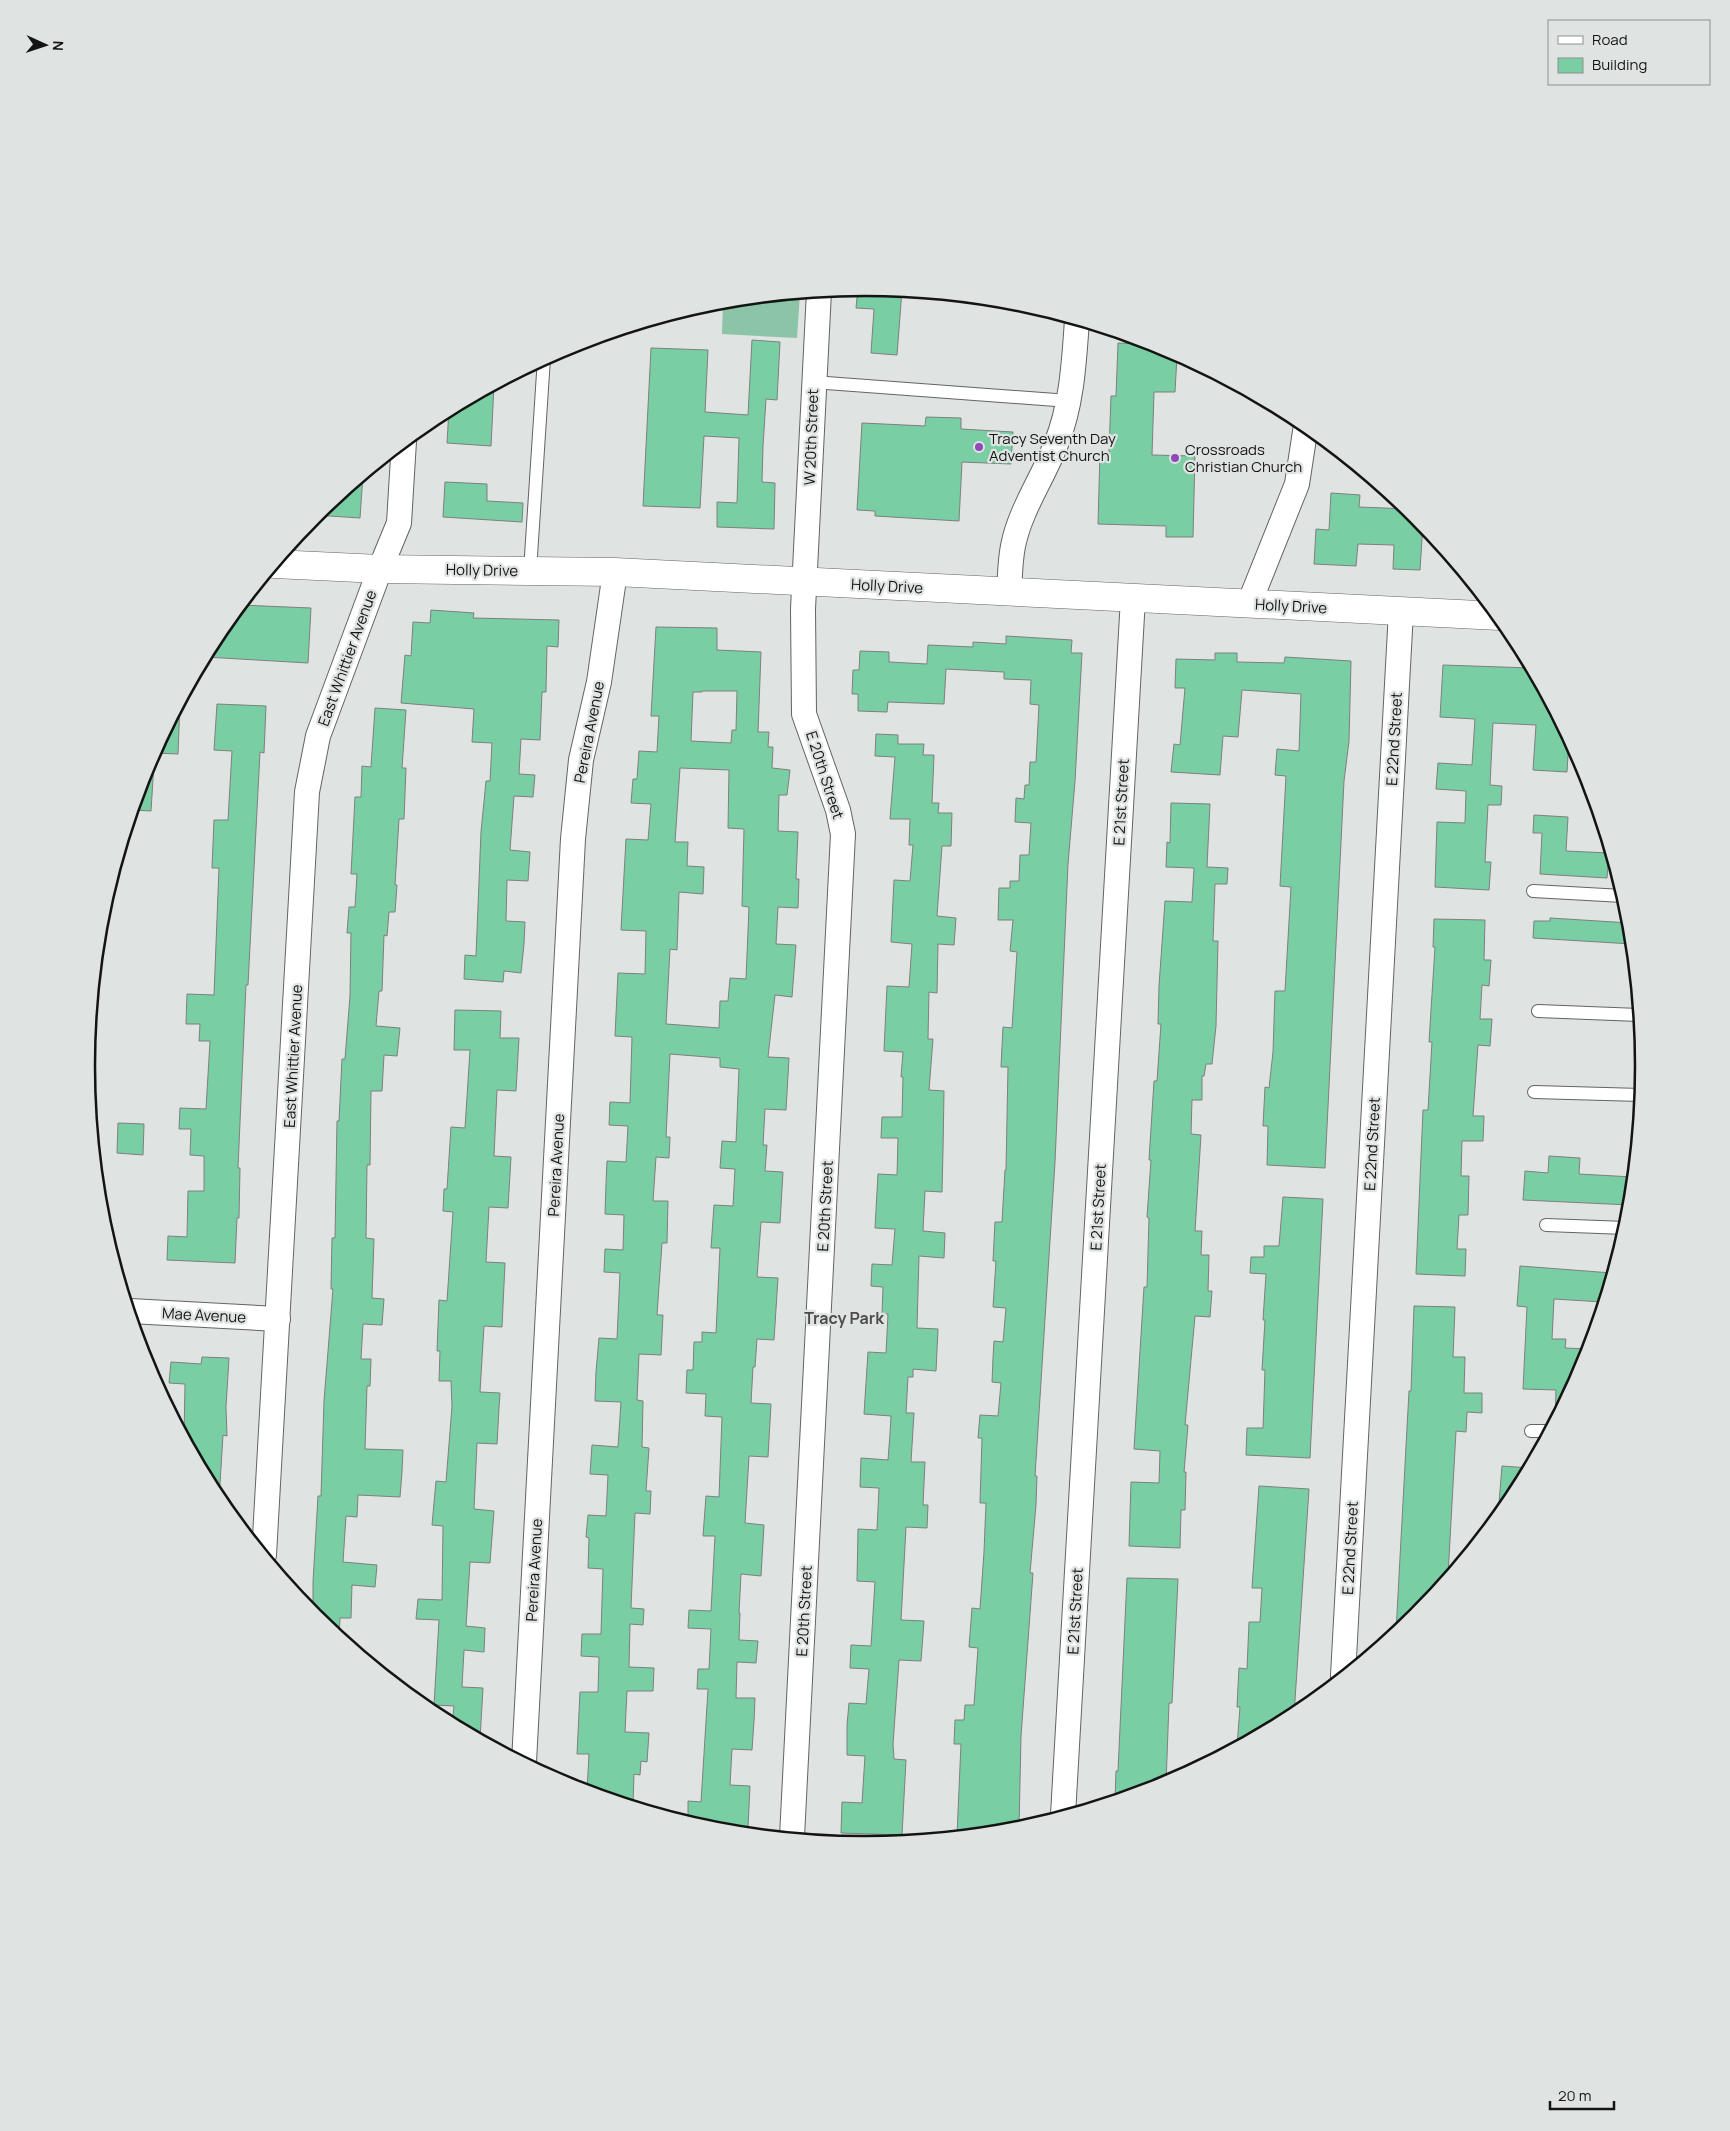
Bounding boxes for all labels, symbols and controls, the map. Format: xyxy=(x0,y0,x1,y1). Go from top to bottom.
north arrow xyxy=(20,20,70,70)
legend xyxy=(1548,20,1710,85)
text: Road xyxy=(1592,29,1628,50)
text: N xyxy=(49,40,68,51)
text: Building xyxy=(1592,54,1647,75)
street label: W 20th Street xyxy=(799,388,823,486)
place label: Tracy Seventh Day Adventist Church xyxy=(989,428,1116,466)
place label: Crossroads Christian Church xyxy=(1185,439,1302,477)
marker: Tracy Seventh Day Adventist Church xyxy=(973,441,985,453)
marker: Crossroads Christian Church xyxy=(1169,452,1181,464)
street label: Holly Drive xyxy=(446,559,518,581)
street label: Holly Drive xyxy=(850,574,924,598)
street label: East Whittier Avenue xyxy=(313,587,381,729)
street label: Holly Drive xyxy=(1254,594,1328,618)
street label: Pereira Avenue xyxy=(569,679,609,785)
street label: E 22nd Street xyxy=(1381,692,1407,786)
street label: E 20th Street xyxy=(801,728,849,822)
street label: E 21st Street xyxy=(1108,758,1134,846)
street label: East Whittier Avenue xyxy=(279,984,307,1128)
street label: E 22nd Street xyxy=(1359,1097,1385,1191)
street label: Pereira Avenue xyxy=(543,1113,569,1217)
street label: E 20th Street xyxy=(812,1160,838,1252)
street label: E 21st Street xyxy=(1085,1163,1111,1251)
street label: Mae Avenue xyxy=(161,1302,247,1328)
district label: Tracy Park xyxy=(804,1307,884,1329)
street label: E 22nd Street xyxy=(1337,1501,1363,1595)
street label: Pereira Avenue xyxy=(521,1518,547,1622)
street label: E 20th Street xyxy=(791,1565,817,1657)
street label: E 21st Street xyxy=(1062,1567,1088,1655)
scale bar xyxy=(1550,2078,1614,2110)
text: 20 m xyxy=(1558,2085,1591,2106)

